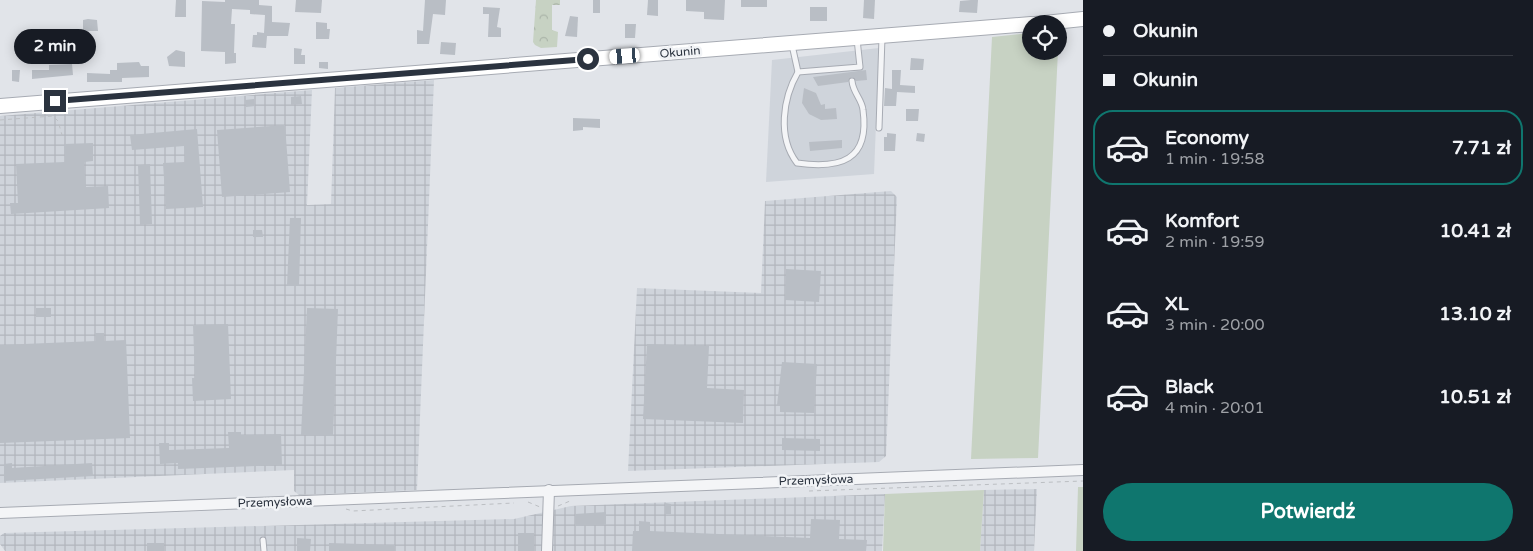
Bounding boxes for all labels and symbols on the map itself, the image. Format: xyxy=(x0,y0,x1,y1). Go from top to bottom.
callout: 2 min xyxy=(14,28,96,64)
street label: Okunin xyxy=(659,43,701,61)
car xyxy=(609,47,640,65)
route start xyxy=(577,48,599,70)
route end xyxy=(44,90,66,112)
street label: Przemysłowa xyxy=(778,472,854,488)
street label: Przemysłowa xyxy=(237,494,313,510)

